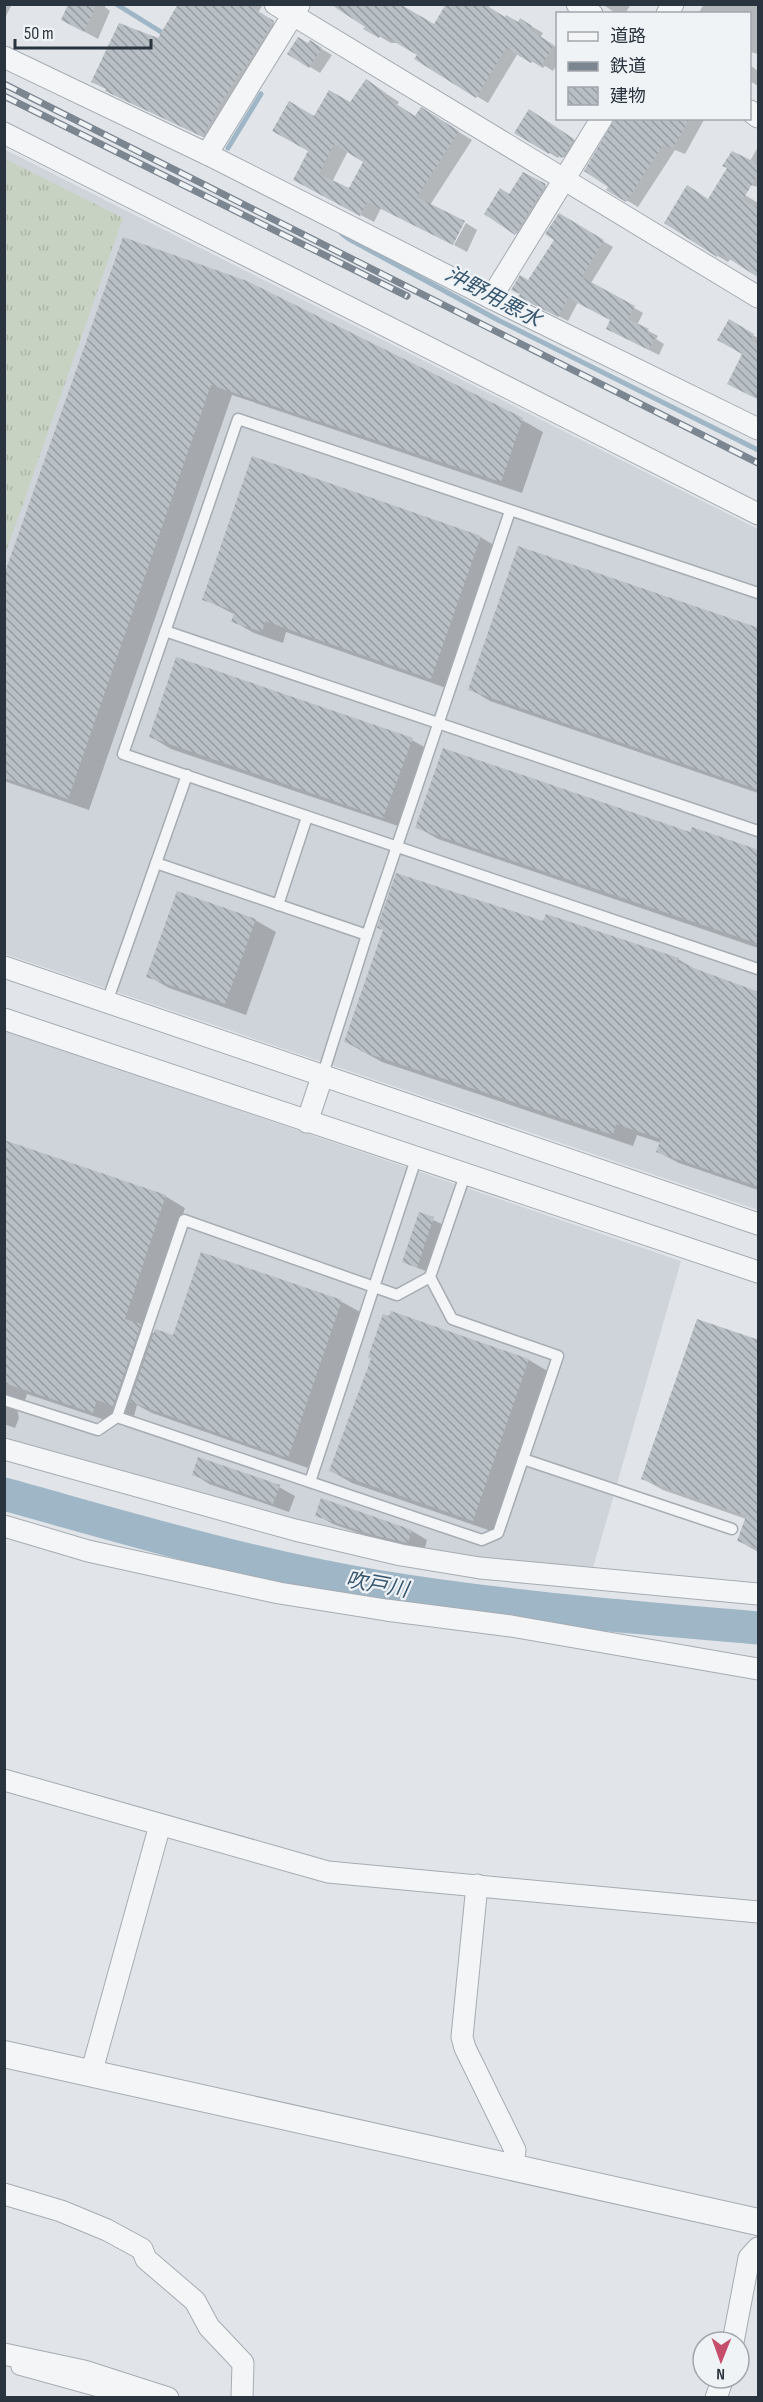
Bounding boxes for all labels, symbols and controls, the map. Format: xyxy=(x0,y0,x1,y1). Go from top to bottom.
scale bar xyxy=(15,12,152,50)
legend xyxy=(556,12,751,120)
text: 50 m xyxy=(24,23,54,44)
text: 道路 xyxy=(610,26,646,47)
text: 鉄道 xyxy=(610,56,646,77)
text: 建物 xyxy=(610,86,646,107)
water label: 沖野用悪水 xyxy=(441,261,547,334)
water label: 吹戸川 xyxy=(344,1567,412,1603)
north arrow xyxy=(691,2330,751,2390)
text: N xyxy=(716,2364,725,2383)

